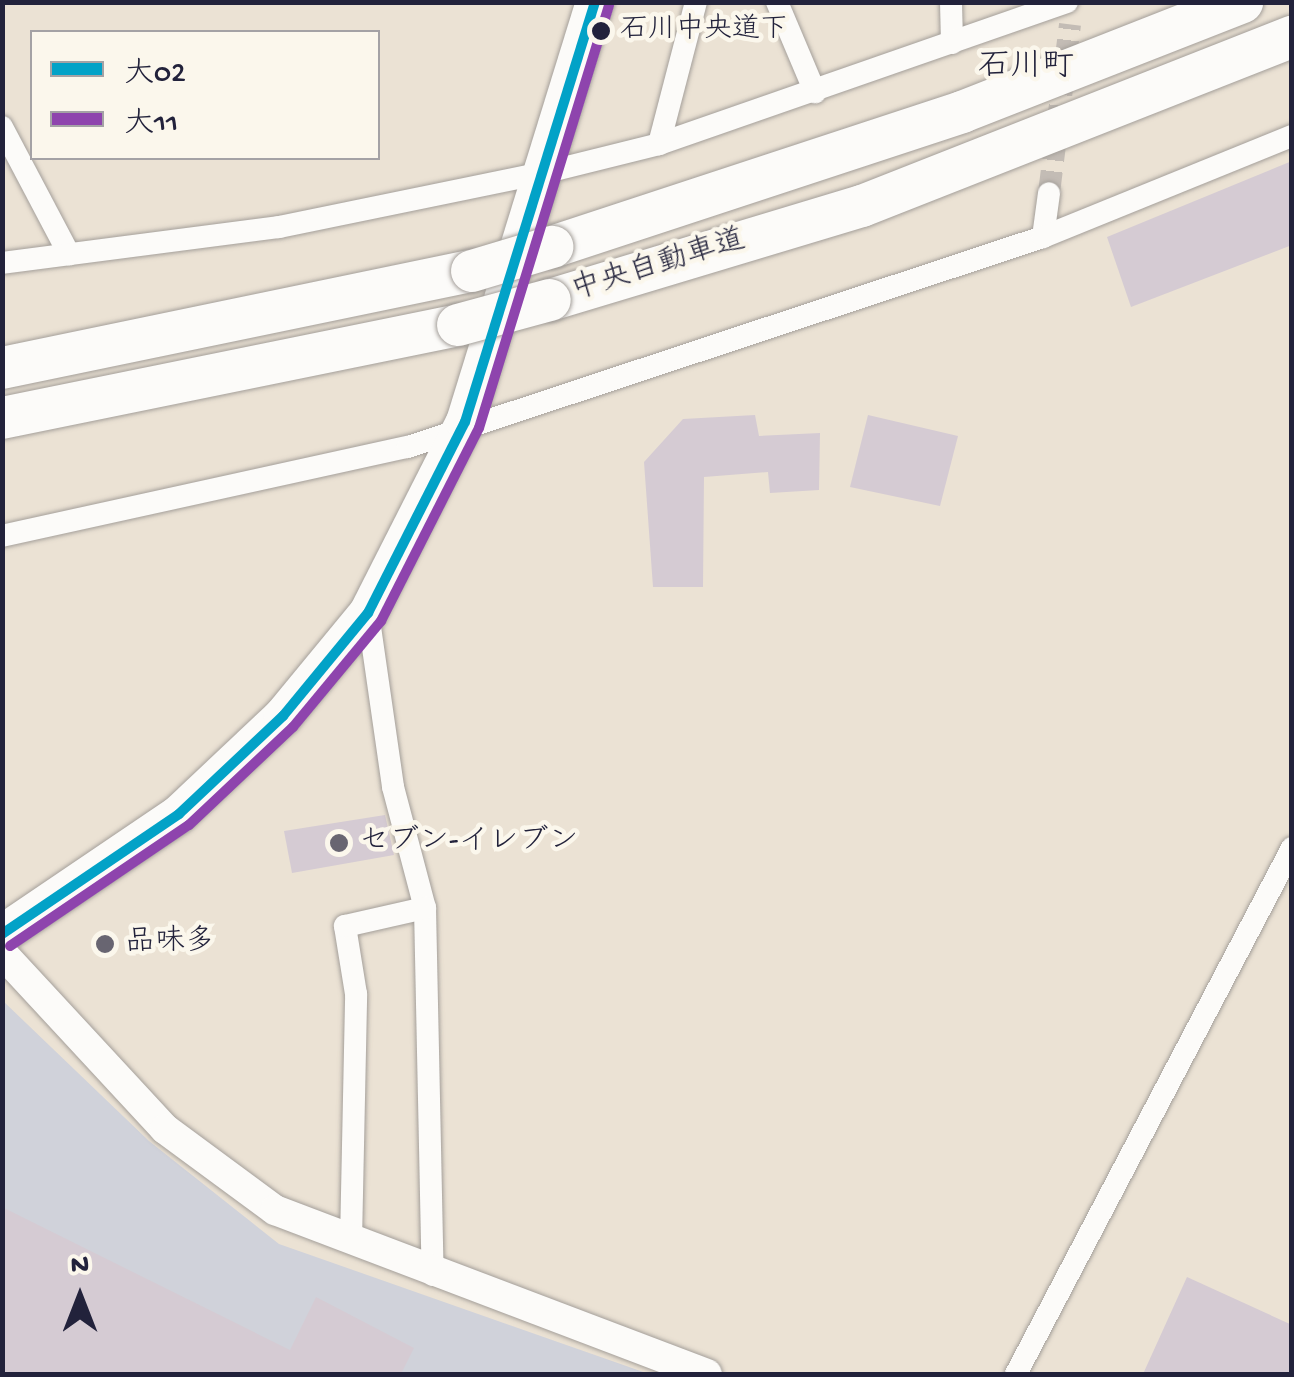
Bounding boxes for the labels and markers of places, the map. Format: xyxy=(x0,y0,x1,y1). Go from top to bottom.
place label: 石川中央道下 xyxy=(620,14,788,48)
marker: 石川中央道下 xyxy=(591,21,611,41)
place label: セブン-イレブン xyxy=(359,825,578,861)
marker: セブン-イレブン xyxy=(328,832,350,854)
place label: 品味多 xyxy=(125,926,215,962)
marker: 品味多 xyxy=(94,933,116,955)

